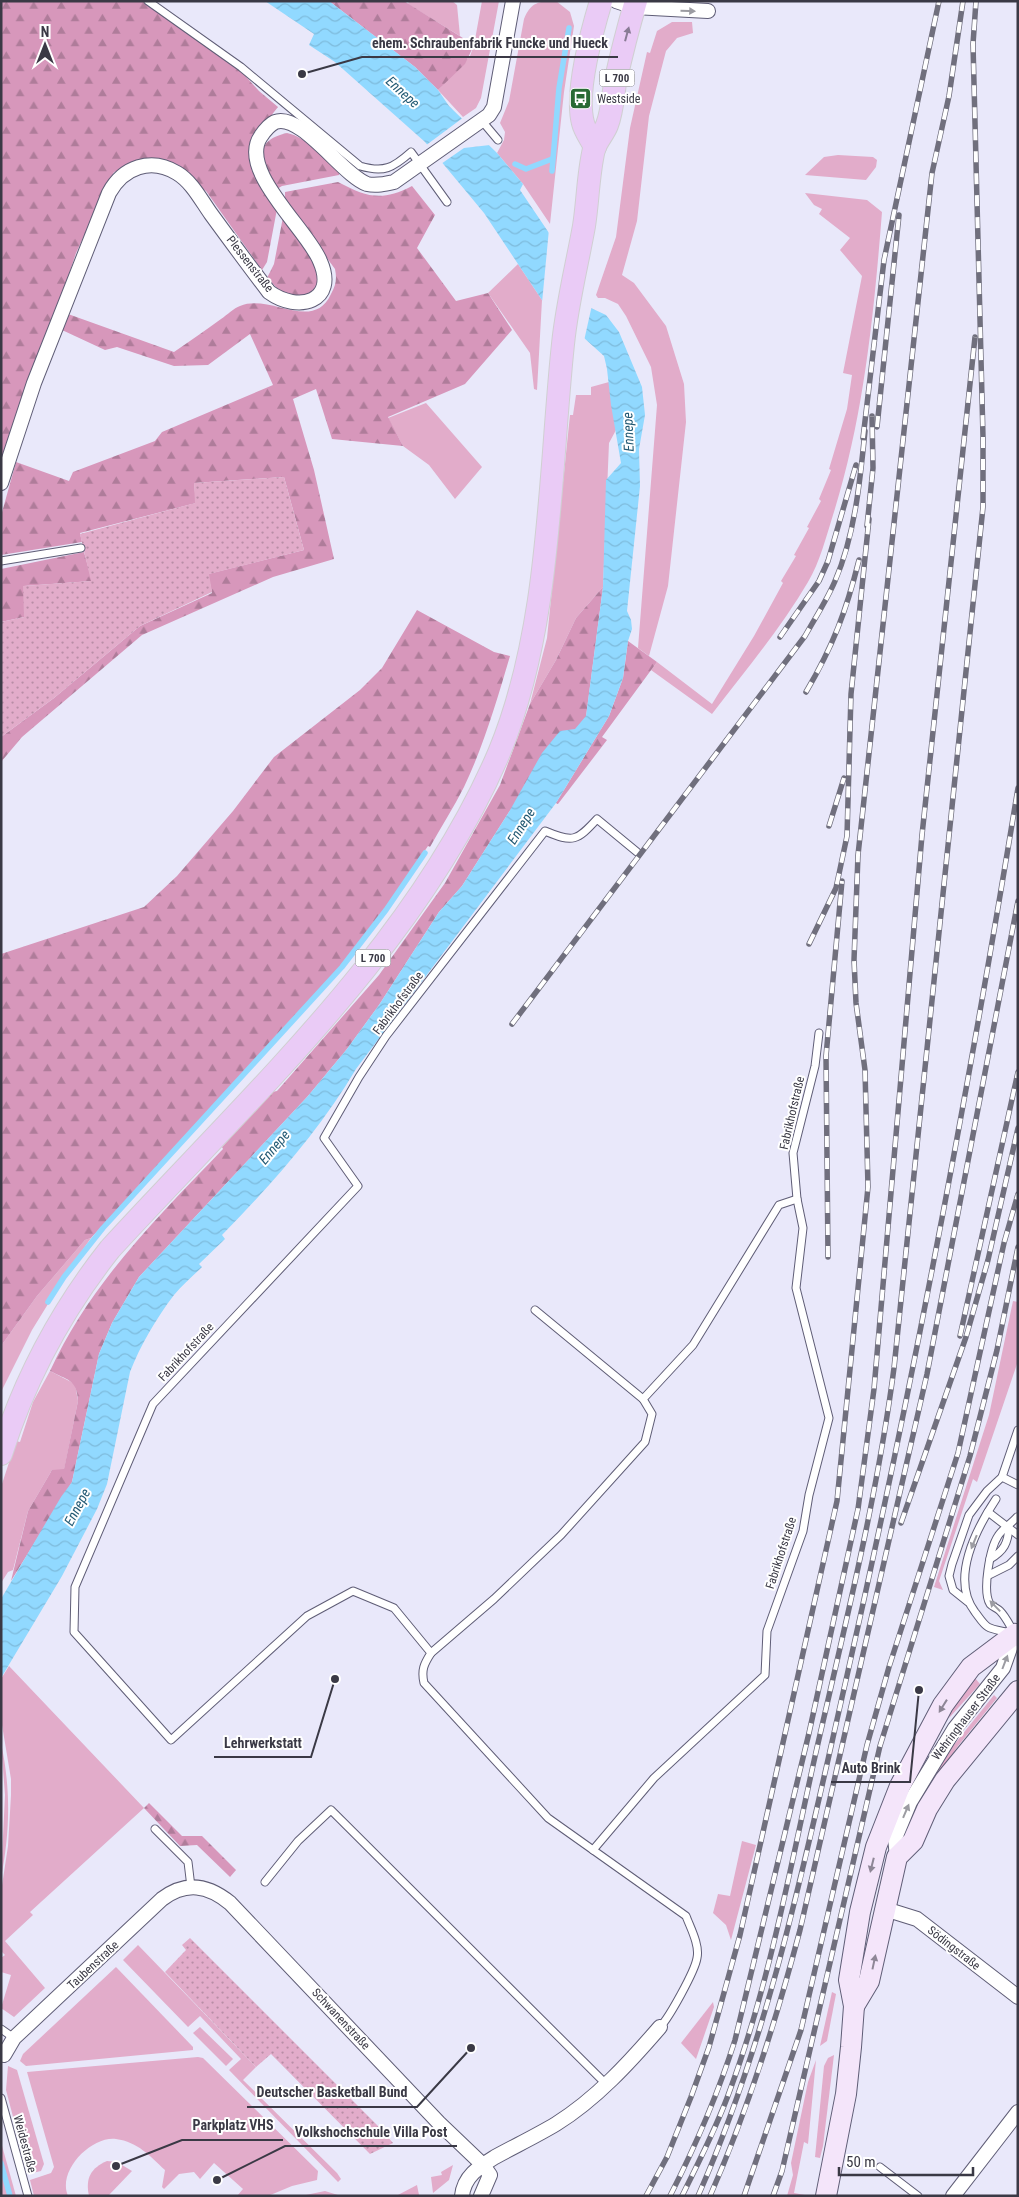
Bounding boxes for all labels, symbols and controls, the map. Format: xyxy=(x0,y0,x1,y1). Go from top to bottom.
one-way arrow xyxy=(681,7,697,15)
north arrow xyxy=(20,20,70,70)
text: N xyxy=(41,24,49,40)
one-way arrow xyxy=(623,26,631,41)
callout: ehem. Schraubenfabrik Funcke und Hueck xyxy=(362,28,618,57)
text: ehem. Schraubenfabrik Funcke und Hueck xyxy=(372,35,608,51)
road number: L 700 xyxy=(600,70,634,86)
water label: Ennepe xyxy=(383,73,423,111)
bus stop icon: Westside xyxy=(569,87,593,111)
place label: Westside xyxy=(597,92,641,106)
street label: Plessenstraße xyxy=(224,233,277,295)
water label: Ennepe xyxy=(619,412,637,452)
water label: Ennepe xyxy=(504,805,538,847)
road number: L 700 xyxy=(356,950,390,966)
street label: Fabrikhofstraße xyxy=(370,969,426,1037)
street label: Fabrikhofstraße xyxy=(777,1075,807,1151)
water label: Ennepe xyxy=(255,1127,293,1167)
street label: Fabrikhofstraße xyxy=(155,1320,217,1384)
water label: Ennepe xyxy=(61,1486,93,1528)
street label: Fabrikhofstraße xyxy=(763,1515,799,1591)
one-way arrow xyxy=(970,1535,978,1550)
one-way arrow xyxy=(989,1600,1001,1612)
one-way arrow xyxy=(1002,1654,1009,1669)
street label: Wehringhauser Straße xyxy=(929,1671,1003,1763)
one-way arrow xyxy=(938,1700,947,1713)
callout: Lehrwerkstatt xyxy=(214,1728,311,1757)
text: Lehrwerkstatt xyxy=(224,1735,302,1751)
callout: Auto Brink xyxy=(831,1753,910,1782)
text: Auto Brink xyxy=(841,1760,901,1776)
one-way arrow xyxy=(902,1803,910,1818)
one-way arrow xyxy=(868,1858,876,1873)
street label: Södingstraße xyxy=(925,1923,983,1973)
street label: Taubenstraße xyxy=(65,1938,122,1992)
one-way arrow xyxy=(870,1954,878,1970)
street label: Schwanenstraße xyxy=(309,1986,373,2053)
callout: Deutscher Basketball Bund xyxy=(247,2078,417,2107)
text: Deutscher Basketball Bund xyxy=(257,2084,407,2100)
callout: Parkplatz VHS xyxy=(182,2111,283,2140)
street label: Weidestraße xyxy=(11,2114,39,2175)
text: Parkplatz VHS xyxy=(193,2117,274,2133)
callout: Volkshochschule Villa Post xyxy=(285,2117,457,2146)
text: Volkshochschule Villa Post xyxy=(295,2124,447,2140)
scale bar xyxy=(839,2144,973,2176)
text: 50 m xyxy=(846,2153,876,2171)

